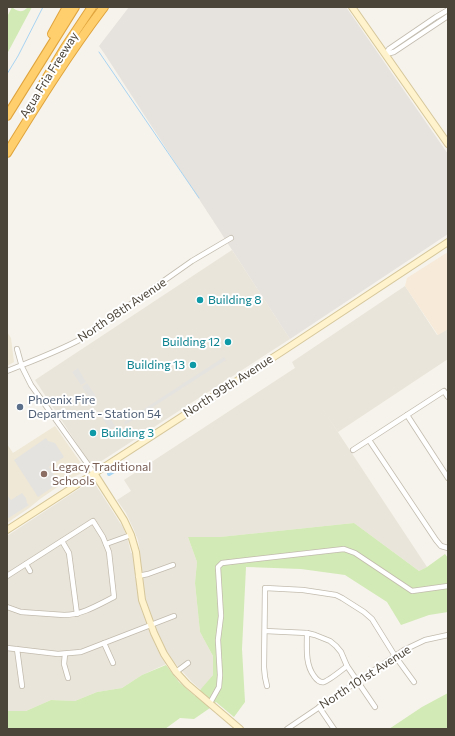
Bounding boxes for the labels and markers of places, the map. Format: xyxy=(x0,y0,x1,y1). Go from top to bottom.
place label: Building 8 xyxy=(208,292,262,306)
marker: Building 8 xyxy=(195,295,205,305)
place label: Building 12 xyxy=(162,334,220,348)
marker: Building 12 xyxy=(223,337,233,347)
place label: Building 13 xyxy=(127,357,185,371)
marker: Building 13 xyxy=(188,360,198,370)
place label: Phoenix Fire Department - Station 54 xyxy=(28,392,161,420)
marker: Phoenix Fire Department - Station 54 xyxy=(15,402,25,412)
place label: Building 3 xyxy=(101,425,154,439)
marker: Building 3 xyxy=(88,428,98,438)
place label: Legacy Traditional Schools xyxy=(52,459,151,487)
marker: Legacy Traditional Schools xyxy=(39,469,49,479)

